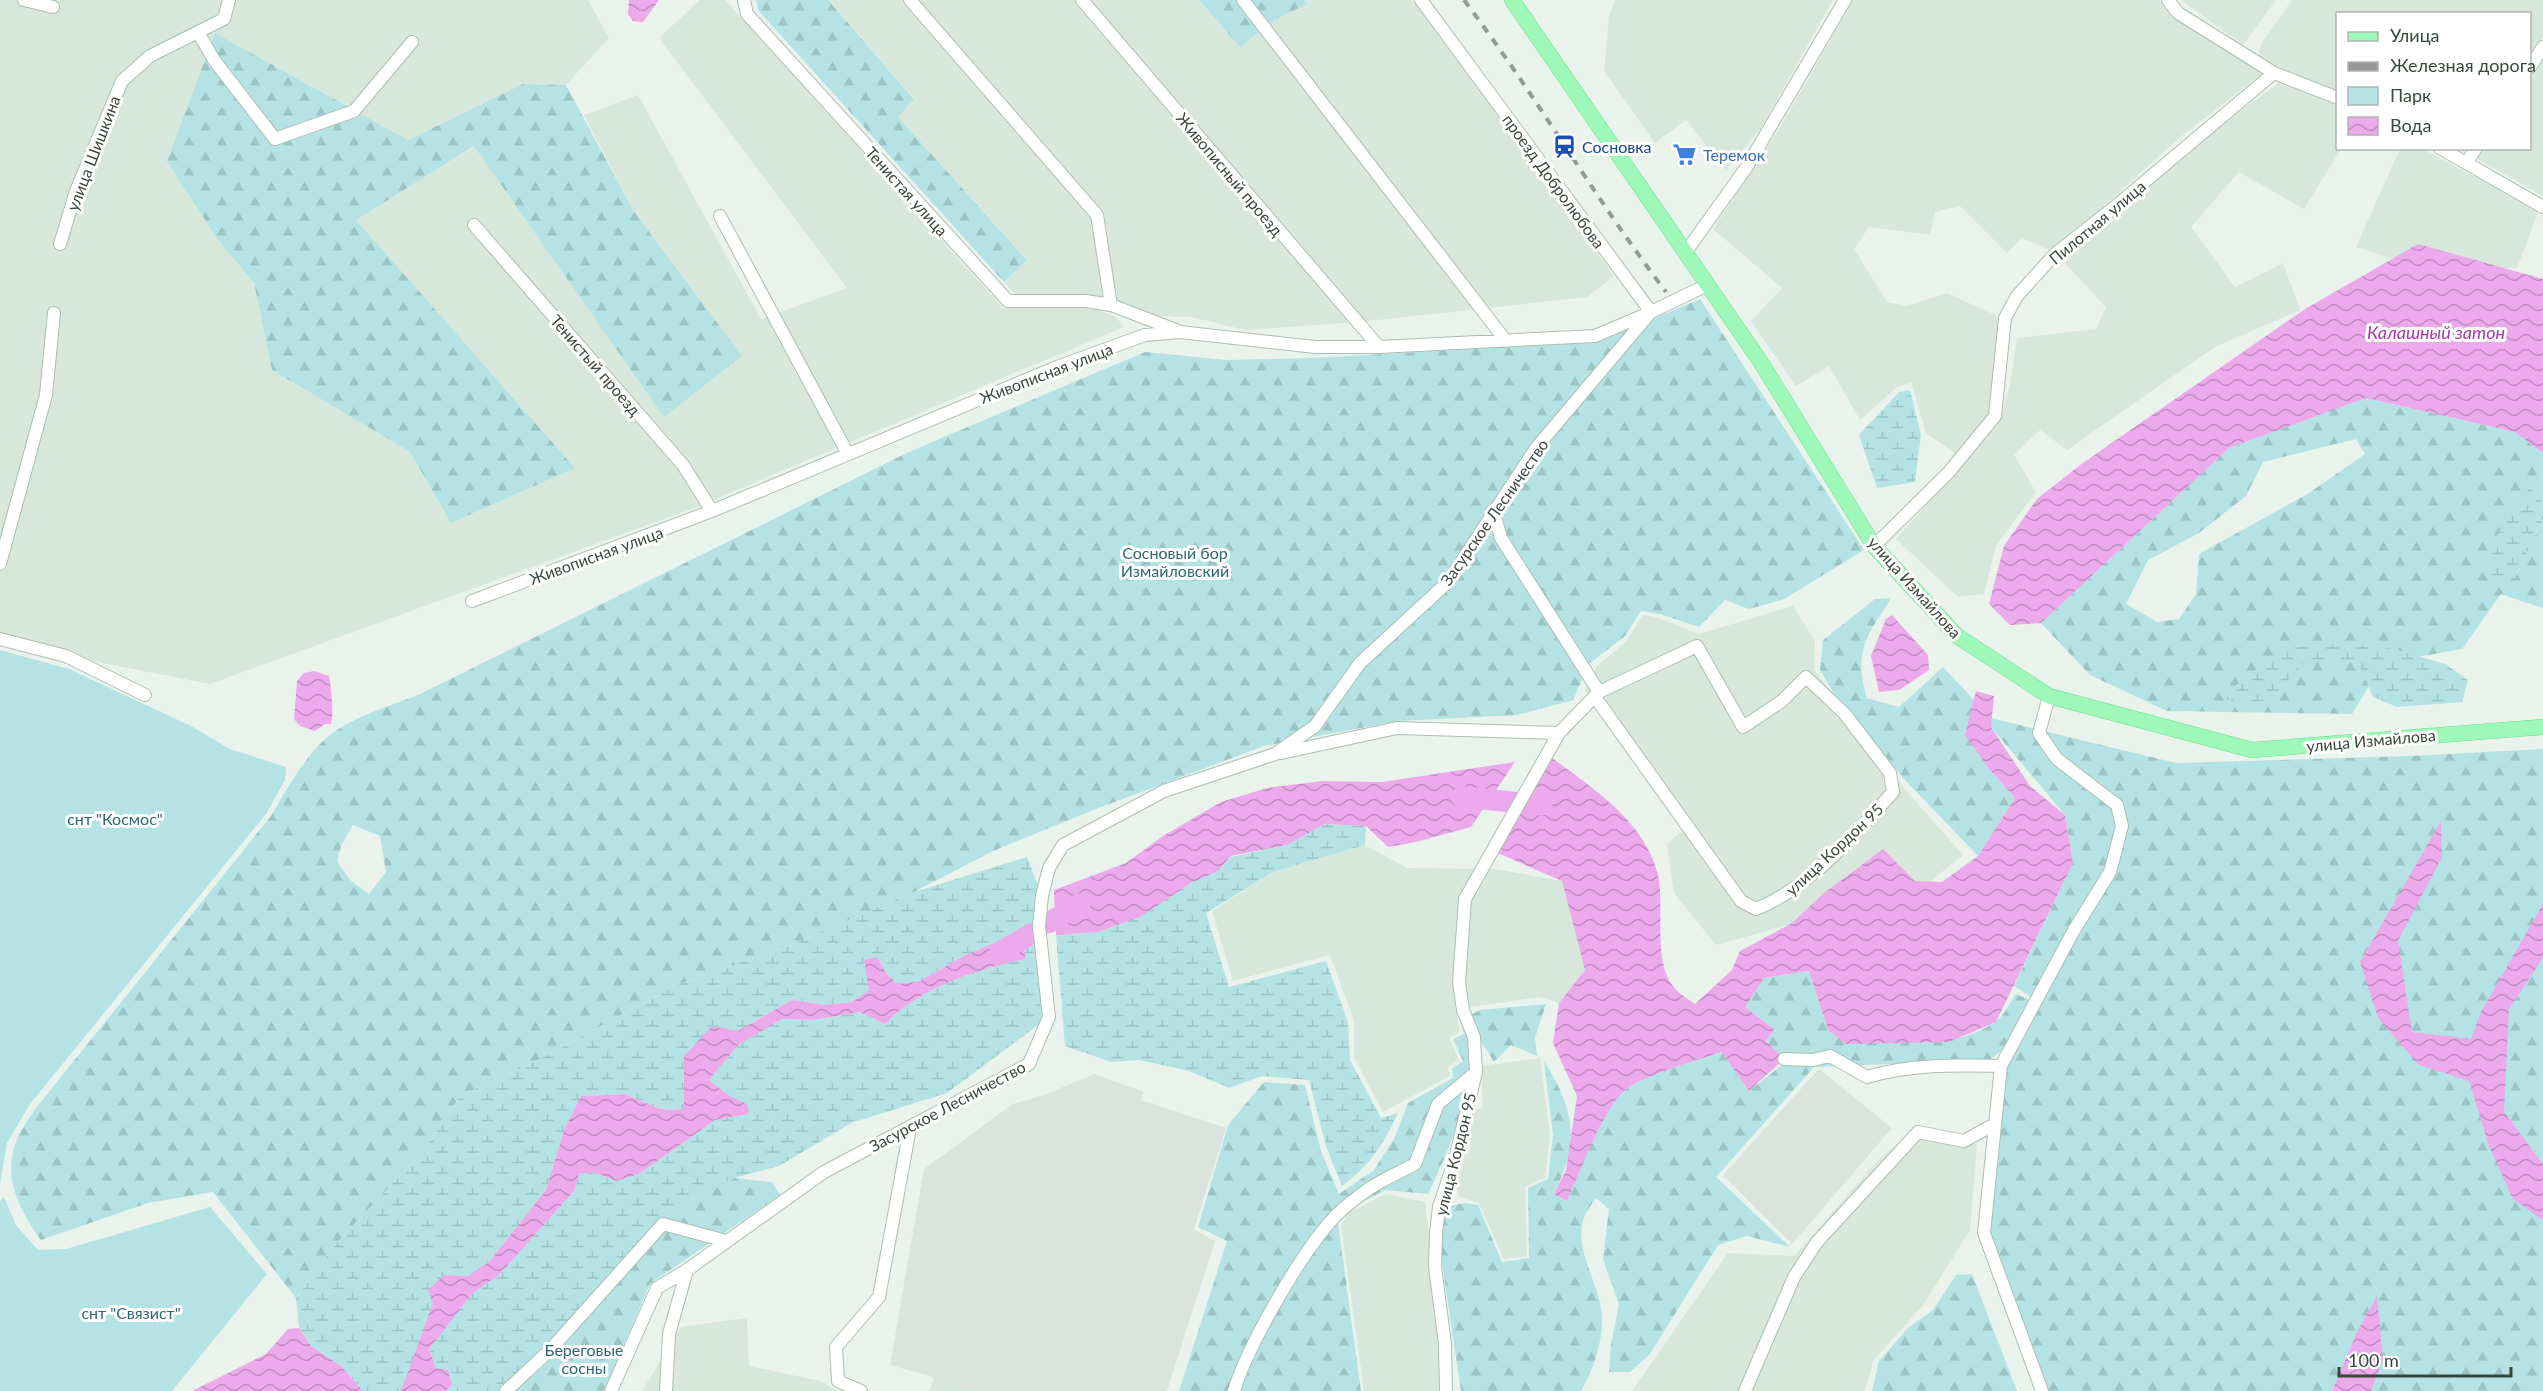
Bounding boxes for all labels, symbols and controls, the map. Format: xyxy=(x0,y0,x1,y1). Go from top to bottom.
legend xyxy=(2336,12,2531,150)
text: Улица xyxy=(2390,24,2440,46)
text: Железная дорога xyxy=(2390,54,2536,76)
text: Парк xyxy=(2390,84,2432,106)
street label: улица Шишкина xyxy=(62,93,124,213)
street label: Живописный проезд xyxy=(1173,109,1287,240)
street label: проезд Добролюбова xyxy=(1499,110,1609,252)
text: Вода xyxy=(2390,114,2431,136)
station icon: Сосновка xyxy=(1551,133,1577,159)
place label: Сосновка xyxy=(1582,137,1652,156)
supermarket icon: Теремок xyxy=(1672,141,1698,167)
street label: Тенистая улица xyxy=(862,142,952,240)
place label: Теремок xyxy=(1703,145,1766,164)
street label: Пилотная улица xyxy=(2045,176,2149,268)
street label: Тенистый проезд xyxy=(547,311,645,419)
water label: Калашный затон xyxy=(2367,321,2505,343)
street label: Живописная улица xyxy=(977,339,1115,407)
street label: Засурское Лесничество xyxy=(1436,435,1552,589)
street label: Живописная улица xyxy=(526,522,666,588)
street label: улица Измайлова xyxy=(1865,532,1965,642)
park label: Сосновый бор Измайловский xyxy=(1121,543,1229,580)
street label: улица Измайлова xyxy=(2306,725,2436,755)
street label: улица Кордон 95 xyxy=(1781,799,1887,899)
park label: снт "Космос" xyxy=(67,809,163,828)
street label: Засурское Лесничество xyxy=(866,1057,1028,1155)
street label: улица Кордон 95 xyxy=(1431,1091,1479,1217)
park label: снт "Связист" xyxy=(81,1303,181,1322)
park label: Береговые сосны xyxy=(545,1340,623,1377)
scale bar xyxy=(2339,1340,2512,1378)
text: 100 m xyxy=(2348,1349,2399,1371)

